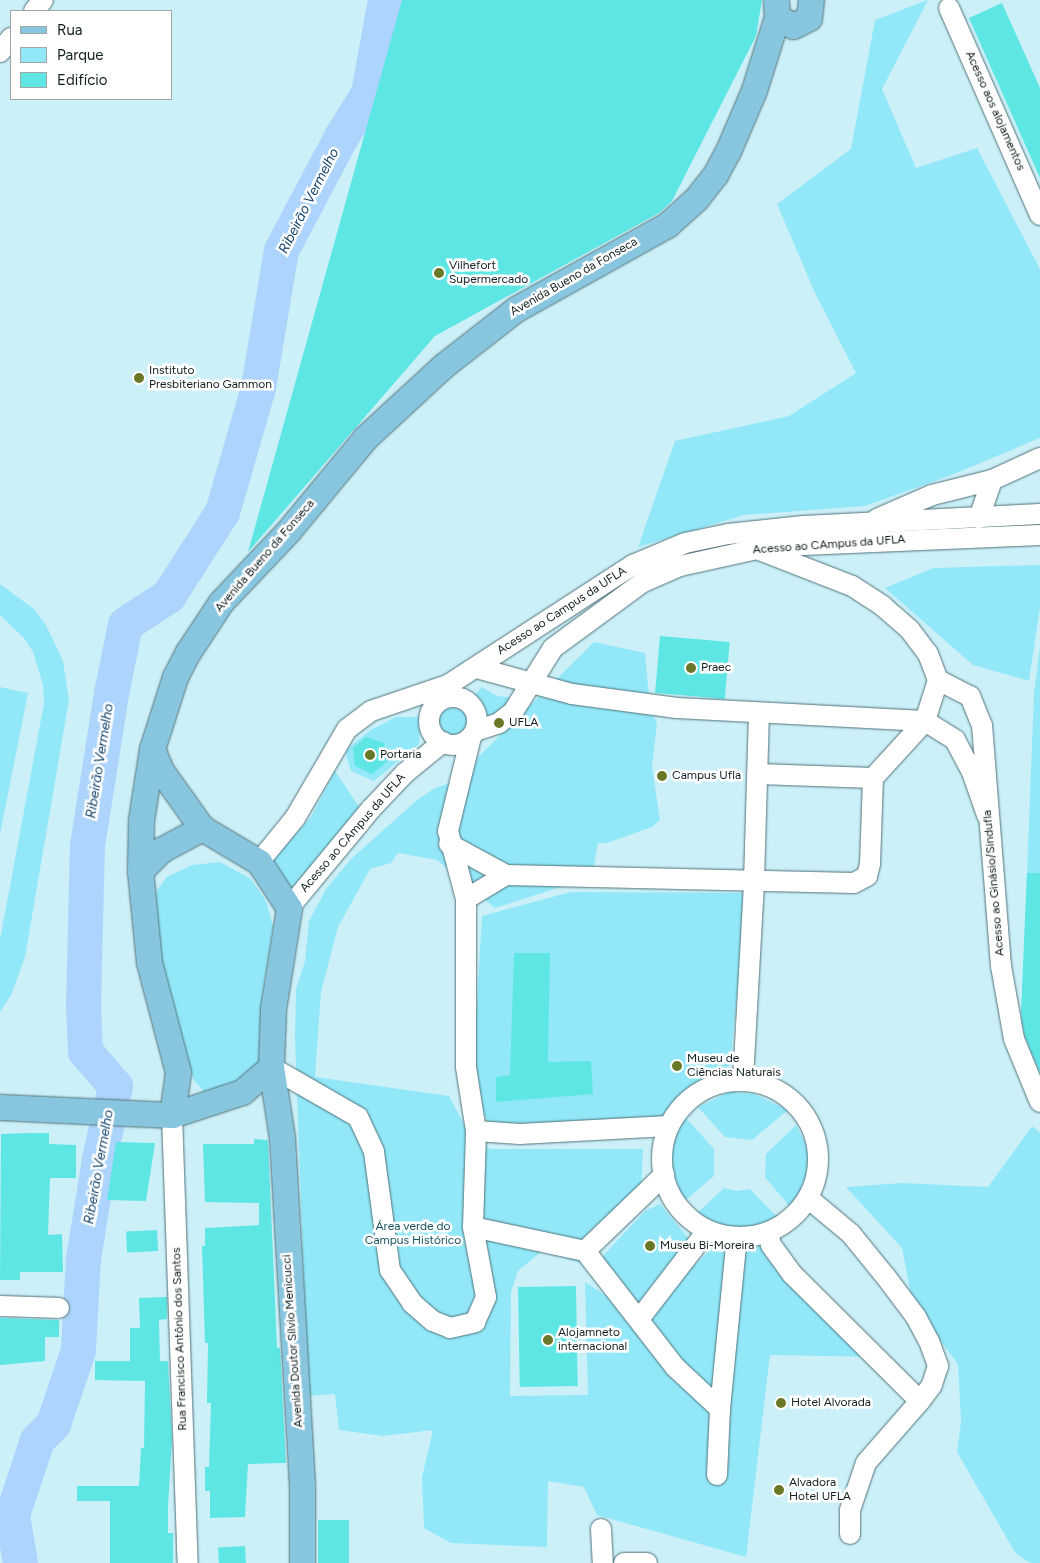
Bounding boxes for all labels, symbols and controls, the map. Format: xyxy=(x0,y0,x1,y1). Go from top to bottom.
legend xyxy=(10,10,172,100)
text: Rua xyxy=(57,21,82,39)
text: Parque xyxy=(57,46,104,64)
street label: Acesso aos alojamentos xyxy=(962,49,1028,173)
text: Edifício xyxy=(57,71,107,89)
water label: Ribeirão Vermelho xyxy=(275,146,343,256)
street label: Avenida Bueno da Fonseca xyxy=(508,235,640,319)
place label: Vilhefort Supermercado xyxy=(449,259,528,287)
marker: Vilhefort Supermercado xyxy=(433,267,445,279)
place label: Instituto Presbiteriano Gammon xyxy=(149,364,272,392)
marker: Instituto Presbiteriano Gammon xyxy=(133,372,145,384)
street label: Avenida Bueno da Fonseca xyxy=(212,497,318,615)
street label: Acesso ao CAmpus da UFLA xyxy=(752,532,906,558)
street label: Acesso ao Campus da UFLA xyxy=(495,564,629,658)
place label: Praec xyxy=(701,661,731,675)
marker: Praec xyxy=(685,662,697,674)
water label: Ribeirão Vermelho xyxy=(83,702,117,820)
place label: UFLA xyxy=(509,716,538,730)
marker: UFLA xyxy=(493,717,505,729)
place label: Portaria xyxy=(380,748,421,762)
marker: Portaria xyxy=(364,749,376,761)
place label: Campus Ufla xyxy=(672,769,741,783)
marker: Campus Ufla xyxy=(656,770,668,782)
street label: Acesso ao CAmpus da UFLA xyxy=(297,771,409,895)
street label: Acesso ao Ginásio/Sindufla xyxy=(980,809,1008,957)
place label: Museu de Ciências Naturais xyxy=(687,1052,781,1080)
marker: Museu de Ciências Naturais xyxy=(671,1060,683,1072)
water label: Ribeirão Vermelho xyxy=(81,1108,117,1226)
park label: Área verde do Campus Histórico xyxy=(365,1220,461,1248)
place label: Museu Bi-Moreira xyxy=(660,1239,754,1253)
marker: Museu Bi-Moreira xyxy=(644,1240,656,1252)
street label: Rua Francisco Antônio dos Santos xyxy=(170,1247,190,1431)
street label: Avenida Doutor Sílvio Menicucci xyxy=(280,1254,306,1428)
place label: Alojamneto internacional xyxy=(558,1326,627,1354)
marker: Alojamneto internacional xyxy=(542,1334,554,1346)
place label: Hotel Alvorada xyxy=(791,1396,871,1410)
marker: Hotel Alvorada xyxy=(775,1397,787,1409)
place label: Alvadora Hotel UFLA xyxy=(789,1476,851,1504)
marker: Alvadora Hotel UFLA xyxy=(773,1484,785,1496)

